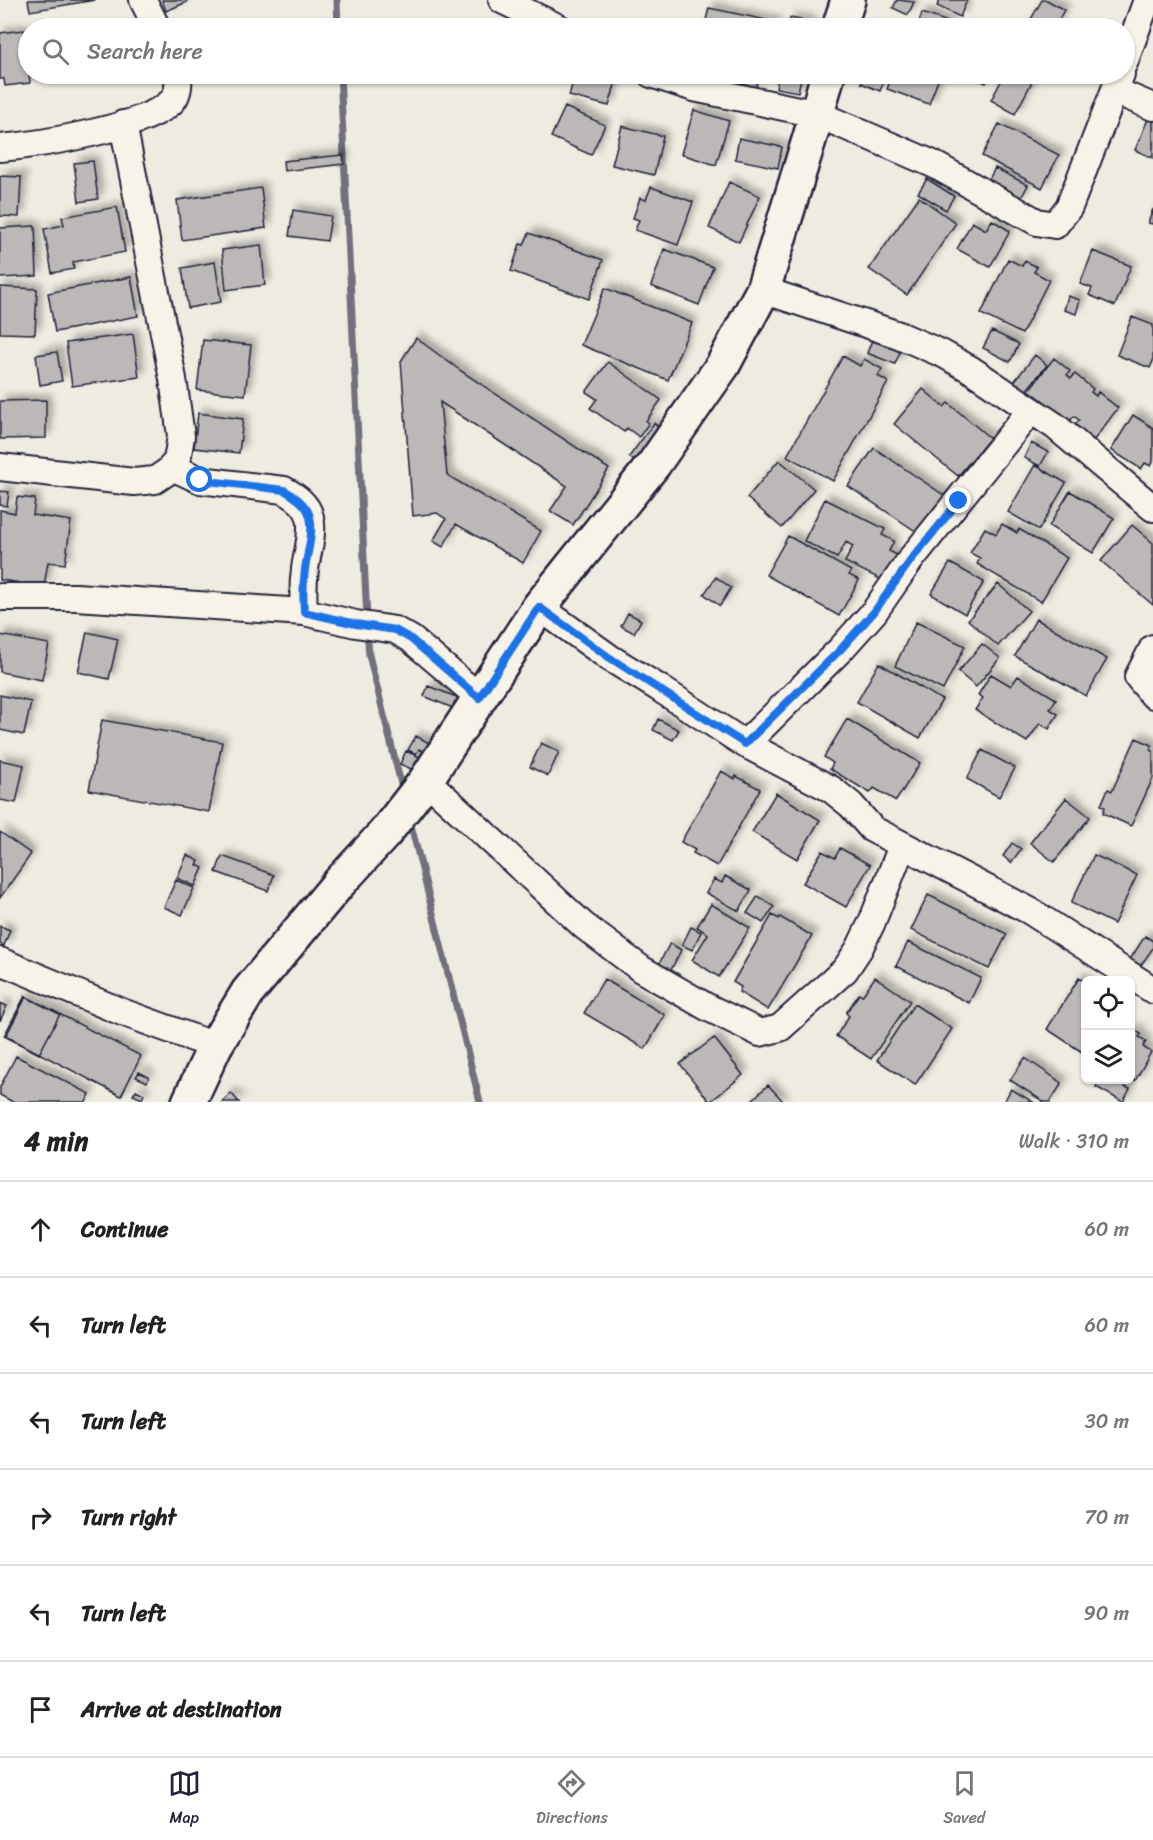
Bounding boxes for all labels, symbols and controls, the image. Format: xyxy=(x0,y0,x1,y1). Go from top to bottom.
search box xyxy=(18,18,1135,84)
text: Search here xyxy=(87,32,203,71)
icon: search xyxy=(39,35,72,68)
route start xyxy=(186,466,212,492)
route end xyxy=(945,487,971,513)
map controls xyxy=(1081,976,1135,1084)
button: locate xyxy=(1081,976,1135,1030)
button: layers xyxy=(1081,1030,1135,1084)
text: 4 min xyxy=(24,1118,88,1164)
text: Walk · 310 m xyxy=(1019,1124,1129,1159)
text: Continue xyxy=(81,1210,169,1249)
text: 60 m xyxy=(1084,1212,1129,1247)
icon: ahead xyxy=(24,1213,57,1246)
text: Turn left xyxy=(81,1306,166,1345)
text: 60 m xyxy=(1084,1308,1129,1343)
icon: left xyxy=(24,1309,57,1342)
text: Turn left xyxy=(81,1402,166,1441)
text: 30 m xyxy=(1085,1404,1129,1439)
icon: left xyxy=(24,1405,57,1438)
text: Turn right xyxy=(81,1498,176,1537)
text: 70 m xyxy=(1084,1500,1129,1535)
icon: right xyxy=(24,1501,57,1534)
text: Turn left xyxy=(81,1594,166,1633)
text: 90 m xyxy=(1084,1596,1129,1631)
icon: left xyxy=(24,1597,57,1630)
text: Arrive at destination xyxy=(81,1690,282,1729)
icon: arrive xyxy=(24,1693,57,1726)
tab: Map xyxy=(168,1767,201,1832)
tab: Directions xyxy=(536,1767,608,1832)
tab: Saved xyxy=(943,1767,985,1832)

